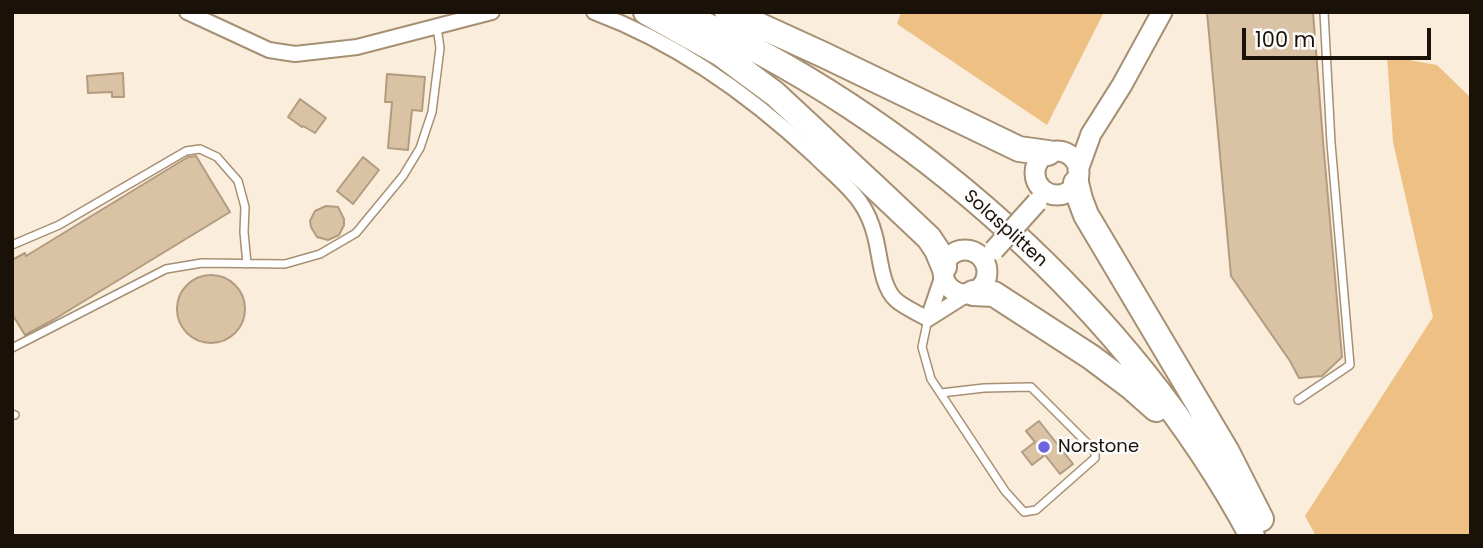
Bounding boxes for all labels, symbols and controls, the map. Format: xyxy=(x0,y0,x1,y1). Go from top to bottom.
scale bar xyxy=(1245,14,1434,58)
text: 100 m xyxy=(1255,25,1315,54)
street label: Solasplitten xyxy=(959,186,1051,272)
place label: Norstone xyxy=(1058,436,1139,458)
marker: Norstone xyxy=(1036,439,1052,455)

